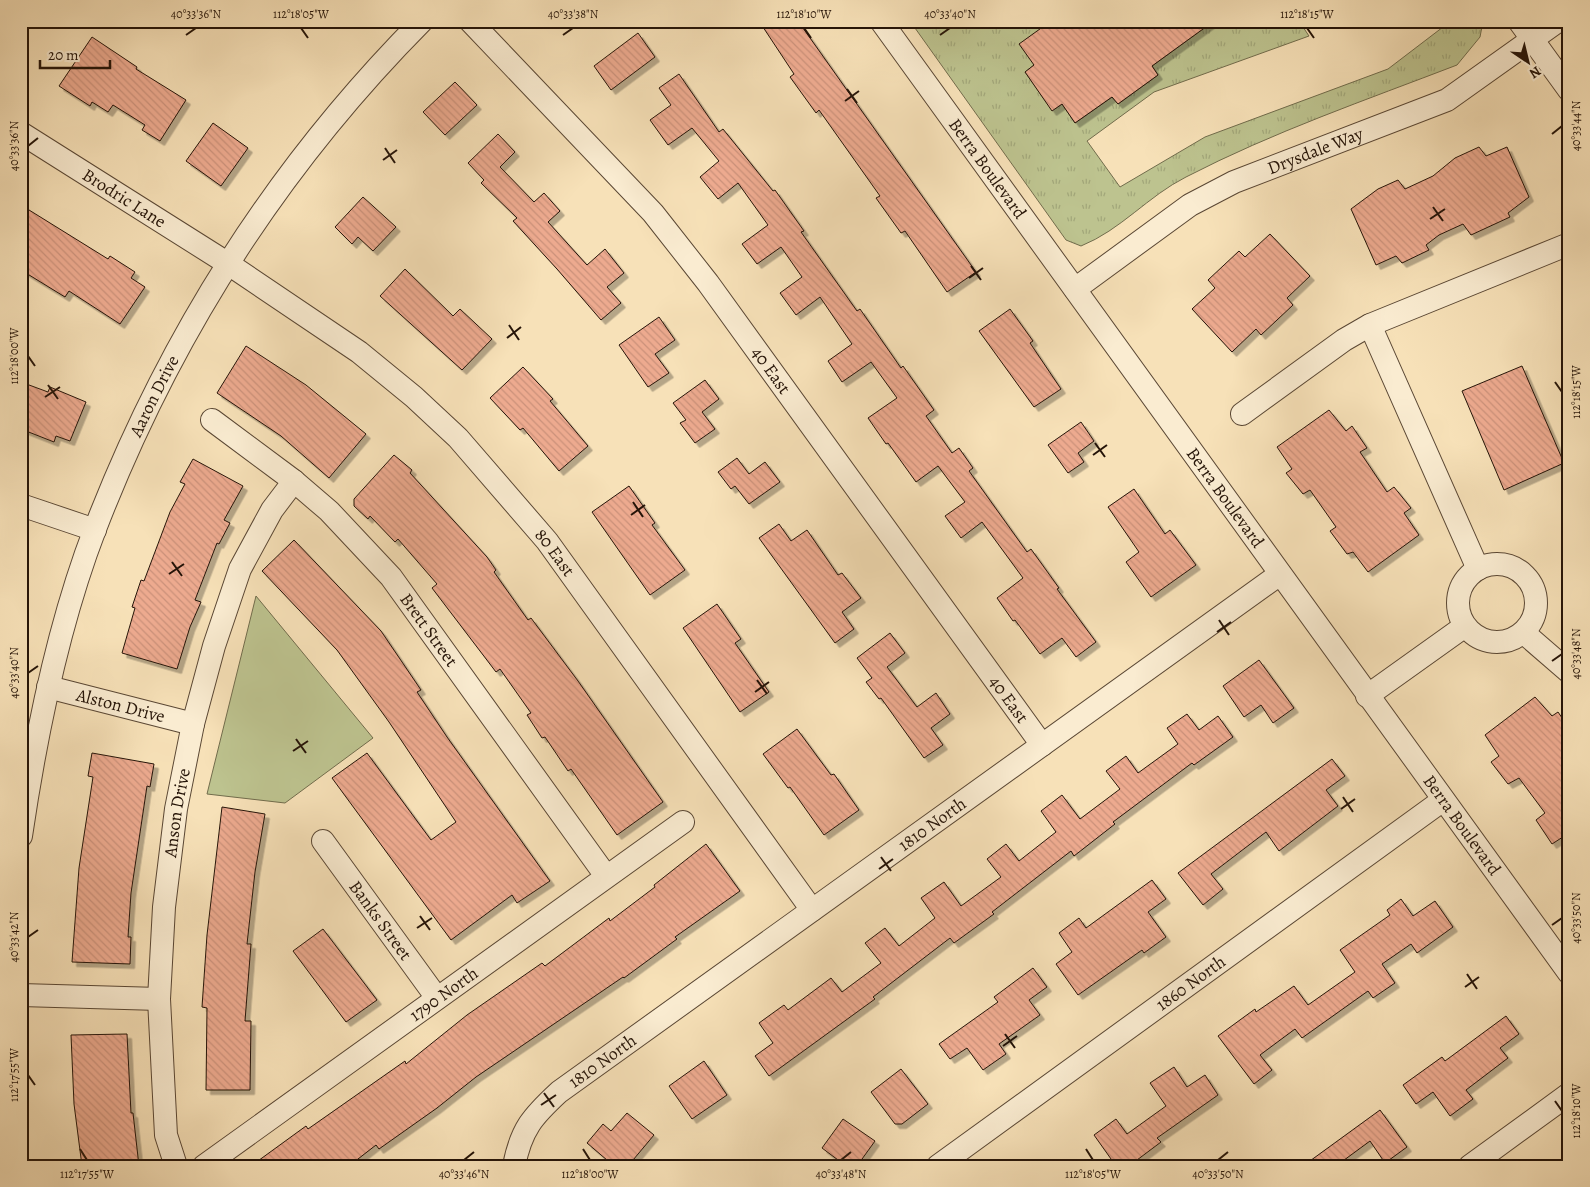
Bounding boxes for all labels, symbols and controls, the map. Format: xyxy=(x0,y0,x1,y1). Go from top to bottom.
text: 40°33'36"N xyxy=(171,6,222,22)
text: 112°18'05"W xyxy=(273,6,330,22)
text: 40°33'38"N xyxy=(548,6,599,22)
text: 112°18'10"W xyxy=(777,6,832,22)
text: 40°33'40"N xyxy=(924,6,976,22)
text: 112°18'15"W xyxy=(1280,6,1335,22)
scale bar xyxy=(40,38,110,70)
north arrow xyxy=(1502,38,1552,88)
text: 20 m xyxy=(48,45,79,65)
text: N xyxy=(1526,62,1545,83)
text: 40°33'44"N xyxy=(1568,100,1584,151)
street label: Berra Boulevard xyxy=(943,113,1032,224)
text: 40°33'36"N xyxy=(6,120,22,171)
street label: Drysdale Way xyxy=(1264,121,1367,180)
street label: Brodric Lane xyxy=(78,163,171,234)
text: 112°18'00"W xyxy=(6,327,22,385)
street label: 40 East xyxy=(746,342,796,399)
street label: Aaron Drive xyxy=(123,351,185,442)
text: 112°18'15"W xyxy=(1568,364,1584,419)
street label: Berra Boulevard xyxy=(1181,443,1270,553)
street label: 80 East xyxy=(529,523,581,581)
street label: Brett Street xyxy=(394,588,464,672)
text: 40°33'48"N xyxy=(1568,628,1584,680)
text: 40°33'40"N xyxy=(6,647,22,699)
street label: 40 East xyxy=(984,671,1034,728)
street label: Alston Drive xyxy=(73,682,168,728)
street label: Anson Drive xyxy=(158,766,196,860)
street label: Berra Boulevard xyxy=(1418,770,1507,880)
street label: 1810 North xyxy=(893,791,971,857)
street label: Banks Street xyxy=(344,876,418,965)
text: 40°33'50"N xyxy=(1568,892,1584,944)
text: 40°33'42"N xyxy=(6,911,22,962)
street label: 1860 North xyxy=(1151,949,1231,1016)
street label: 1790 North xyxy=(404,961,483,1027)
street label: 1810 North xyxy=(563,1028,641,1093)
text: 112°17'55"W xyxy=(6,1047,22,1102)
text: 112°18'10"W xyxy=(1568,1083,1584,1138)
text: 112°17'55"W xyxy=(60,1166,115,1182)
text: 40°33'46"N xyxy=(439,1166,490,1182)
text: 112°18'00"W xyxy=(561,1166,619,1182)
text: 40°33'48"N xyxy=(815,1166,867,1182)
text: 112°18'05"W xyxy=(1065,1166,1122,1182)
text: 40°33'50"N xyxy=(1192,1166,1244,1182)

